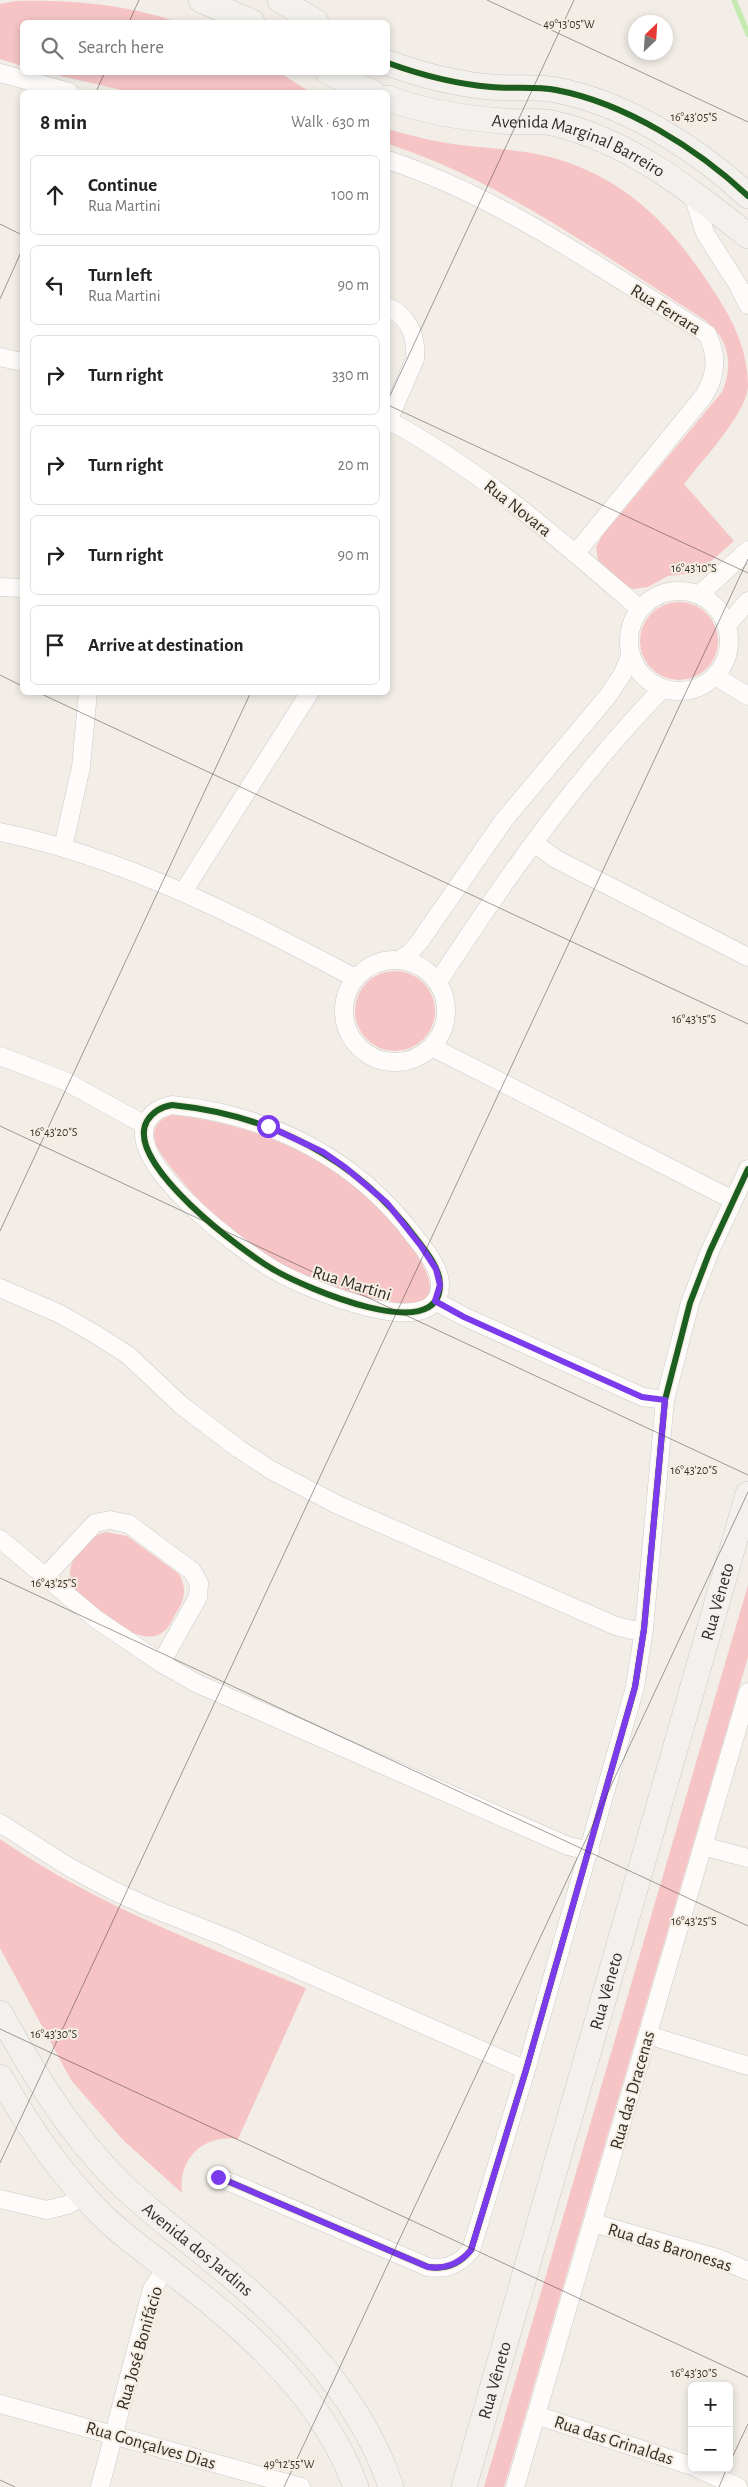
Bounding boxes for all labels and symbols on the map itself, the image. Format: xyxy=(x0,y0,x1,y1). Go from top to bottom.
north arrow xyxy=(628,15,673,60)
text: 49°13'05"W xyxy=(543,18,595,30)
text: 16°43'05"S xyxy=(671,111,718,123)
street label: Avenida Marginal Barreiro xyxy=(491,112,668,181)
street label: Rua Ferrara xyxy=(627,281,704,338)
street label: Rua Novara xyxy=(480,477,554,541)
text: 16°43'10"S xyxy=(671,562,717,574)
text: 16°43'15"S xyxy=(672,1013,716,1025)
route start xyxy=(257,1115,280,1138)
text: 16°43'20"S xyxy=(31,1126,78,1138)
street label: Rua Martini xyxy=(310,1263,393,1305)
text: 16°43'20"S xyxy=(671,1464,718,1476)
street label: Rua Vêneto xyxy=(699,1561,738,1643)
text: 16°43'25"S xyxy=(31,1577,77,1589)
text: 16°43'25"S xyxy=(671,1915,717,1927)
street label: Rua Vêneto xyxy=(587,1950,627,2032)
text: 16°43'30"S xyxy=(31,2028,77,2040)
street label: Rua das Dracenas xyxy=(607,2029,658,2152)
route end xyxy=(207,2166,230,2189)
street label: Avenida dos Jardins xyxy=(138,2200,256,2300)
street label: Rua das Baronesas xyxy=(605,2221,734,2275)
street label: Rua José Bonifácio xyxy=(114,2284,166,2412)
street label: Rua Vêneto xyxy=(476,2340,515,2421)
text: 16°43'30"S xyxy=(671,2367,717,2379)
street label: Rua das Grinaldas xyxy=(552,2413,676,2469)
street label: Rua Gonçalves Dias xyxy=(84,2419,218,2473)
text: 49°12'55"W xyxy=(264,2458,315,2470)

